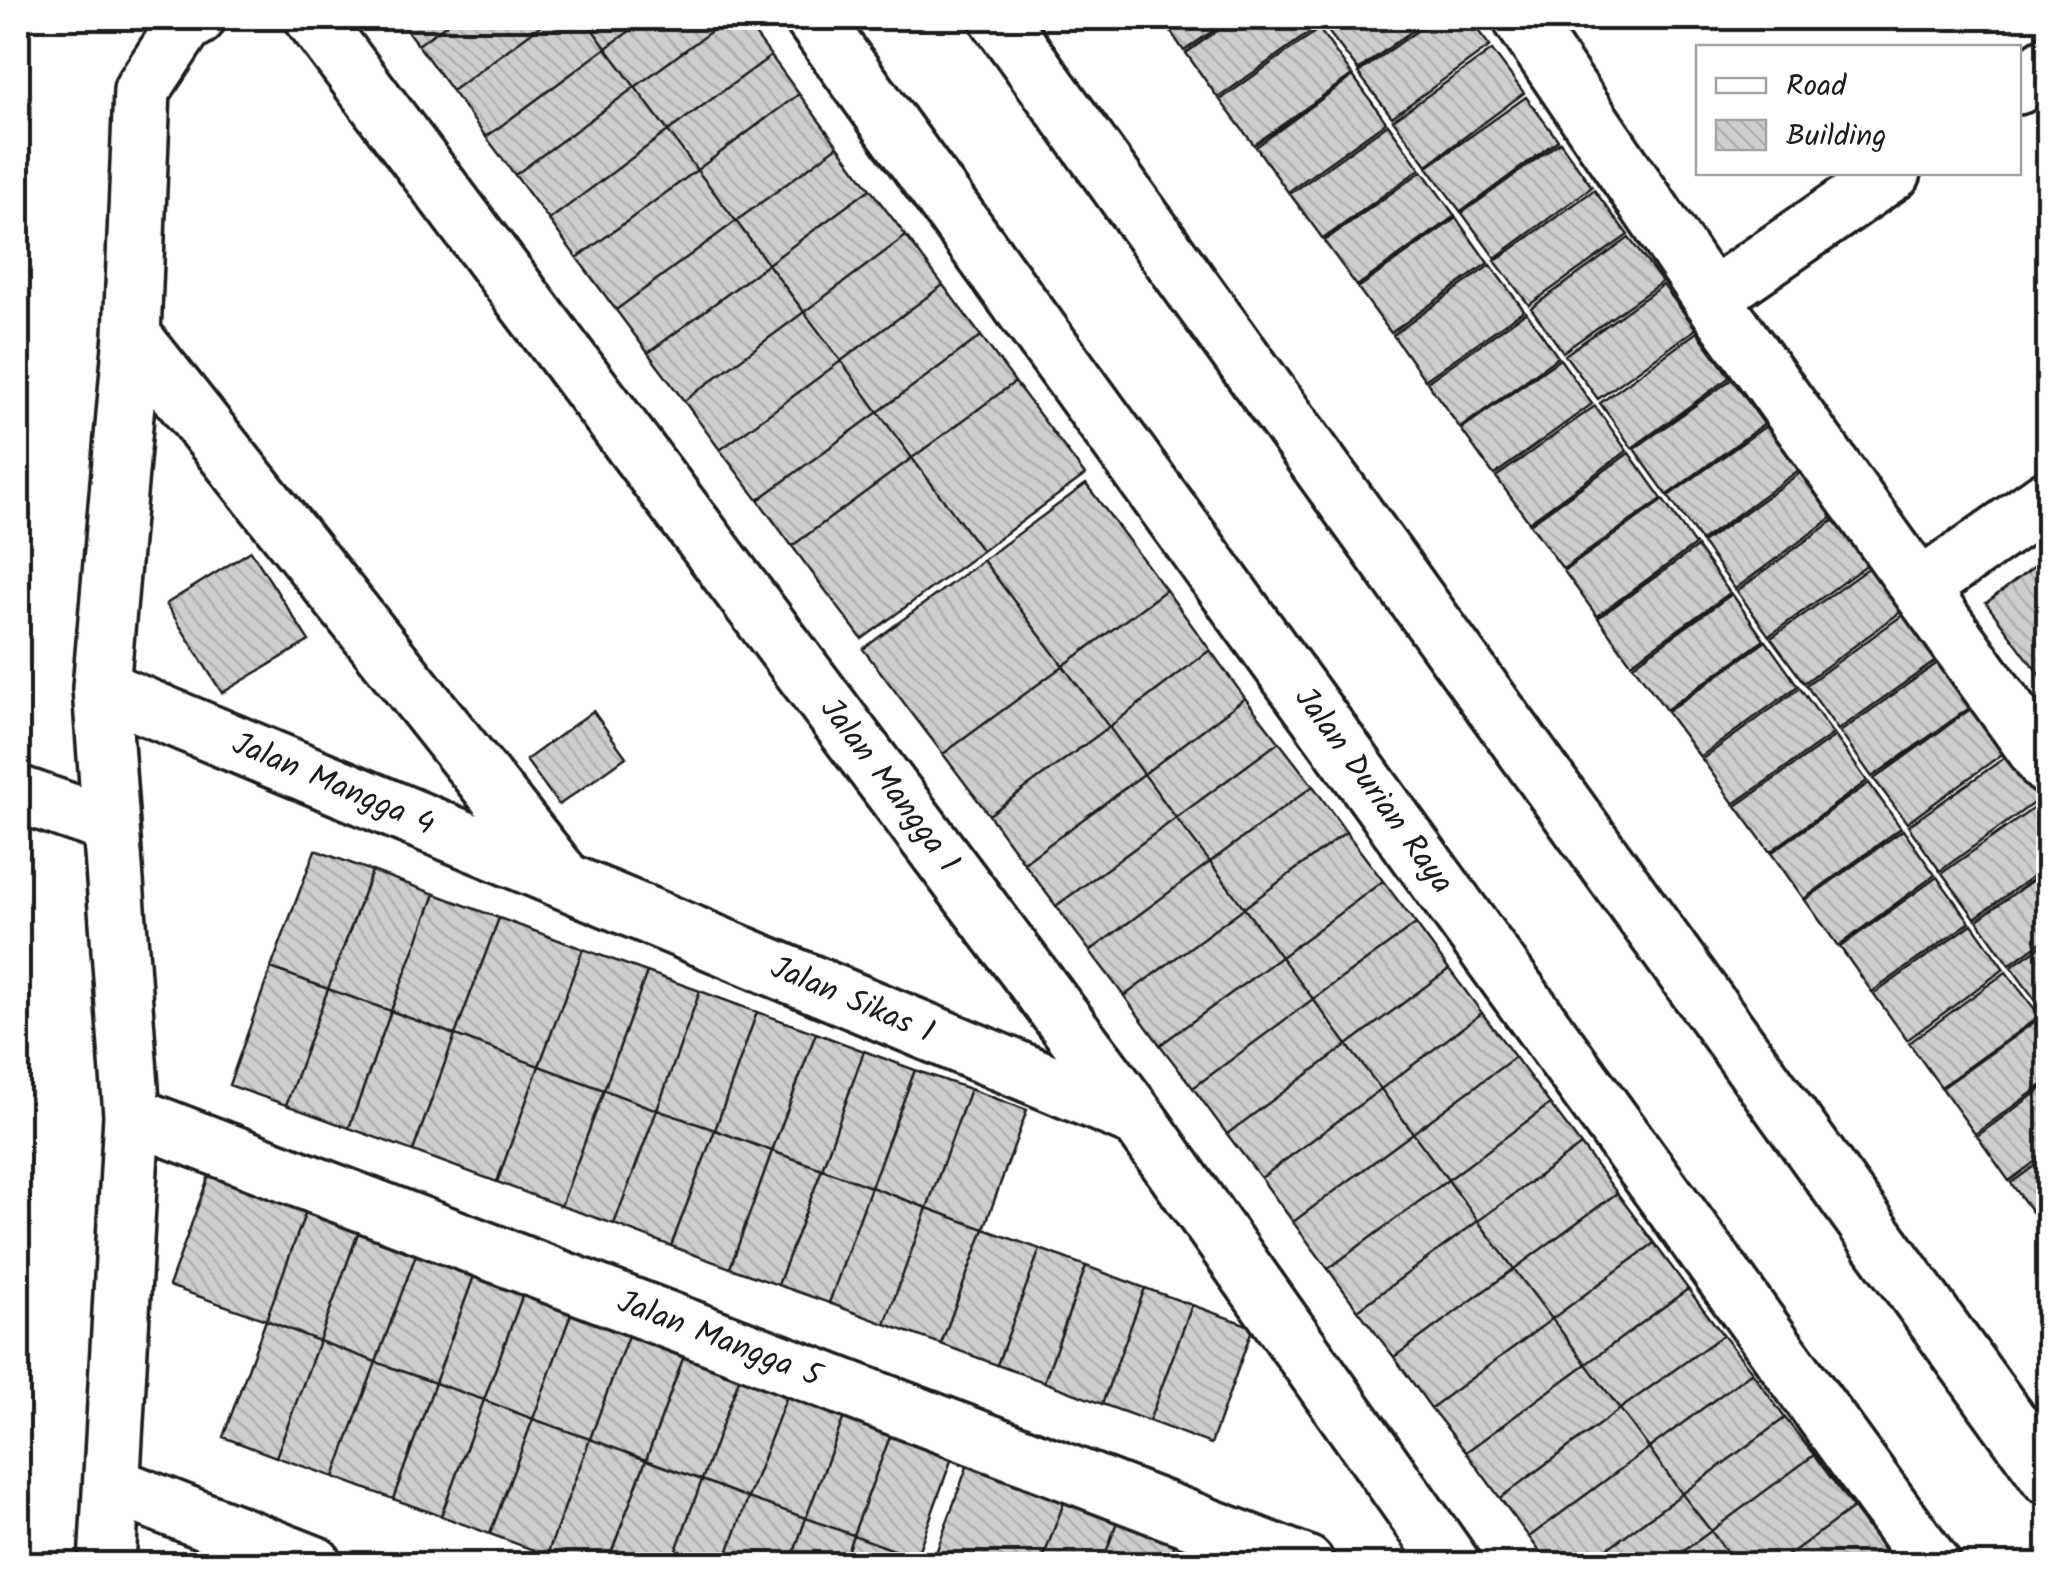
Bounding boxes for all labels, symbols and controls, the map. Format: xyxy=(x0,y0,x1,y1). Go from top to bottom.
legend xyxy=(1696,45,2021,175)
text: Road xyxy=(1786,63,1847,111)
text: Building xyxy=(1786,113,1886,161)
street label: Jalan Durian Raya xyxy=(1280,677,1466,905)
street label: Jalan Mangga 1 xyxy=(806,687,972,885)
street label: Jalan Mangga 4 xyxy=(224,719,442,851)
street label: Jalan Sikas 1 xyxy=(762,944,942,1058)
street label: Jalan Mangga 5 xyxy=(609,1278,830,1403)

